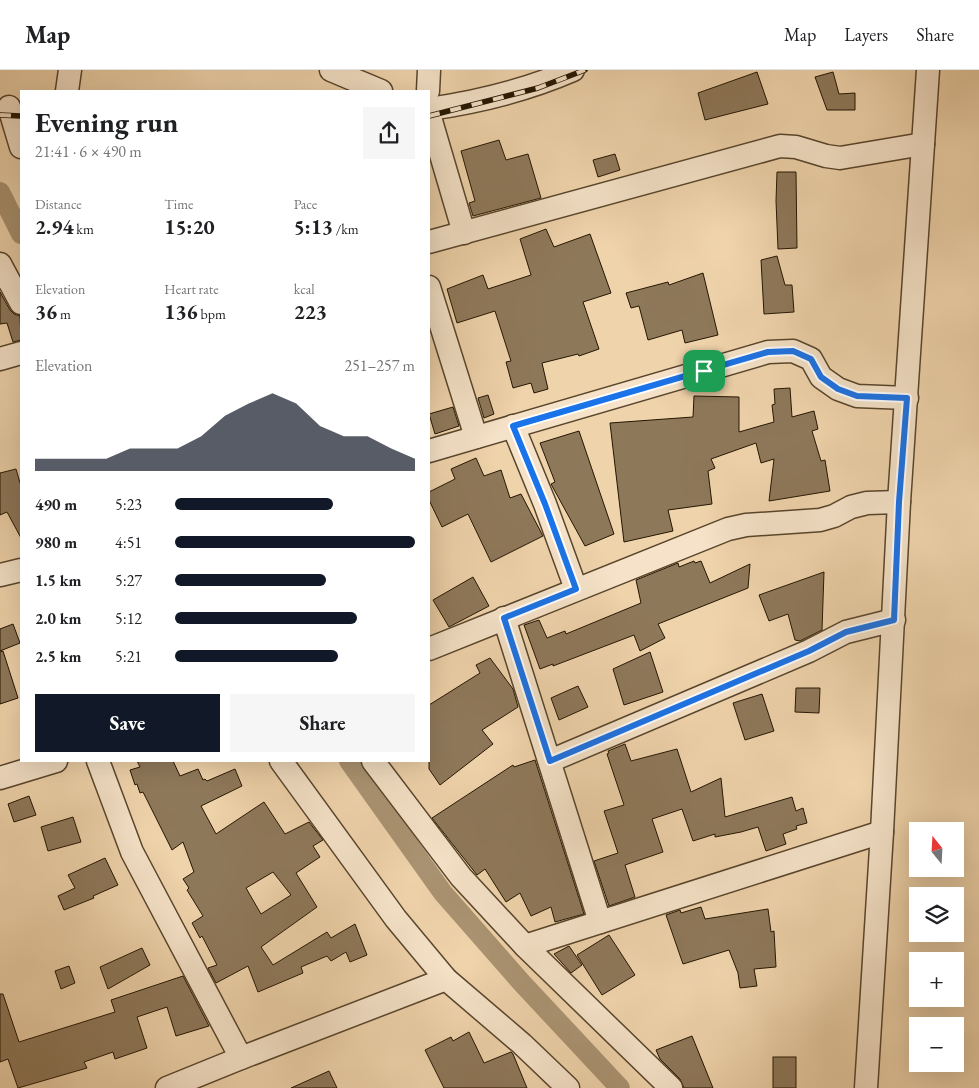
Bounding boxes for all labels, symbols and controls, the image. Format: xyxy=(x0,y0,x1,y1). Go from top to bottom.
text: Map xyxy=(25,19,70,50)
text: Map xyxy=(784,23,816,46)
text: Layers xyxy=(844,23,888,46)
text: Share xyxy=(916,23,954,46)
text: Evening run xyxy=(35,104,178,140)
button: share xyxy=(363,107,415,159)
text: 21:41 · 6 × 490 m xyxy=(35,141,142,162)
text: Distance xyxy=(35,195,82,213)
text: Time xyxy=(164,195,194,213)
text: Pace xyxy=(294,195,317,213)
text: 2.94 xyxy=(35,213,74,240)
text: 15:20 xyxy=(164,213,215,240)
text: 5:13 xyxy=(294,213,333,240)
text: km xyxy=(74,220,94,238)
text: /km xyxy=(333,220,359,238)
text: Elevation xyxy=(35,280,85,298)
text: Heart rate xyxy=(164,280,219,298)
text: kcal xyxy=(294,280,315,298)
text: 36 xyxy=(35,298,57,325)
text: 136 xyxy=(164,298,198,325)
text: 223 xyxy=(294,298,327,325)
text: m xyxy=(57,305,71,323)
text: bpm xyxy=(198,305,226,323)
pin xyxy=(683,350,725,392)
text: Elevation xyxy=(35,355,93,376)
text: 251–257 m xyxy=(344,355,415,376)
icon: arrive xyxy=(690,357,718,385)
text: 490 m xyxy=(35,494,77,515)
text: 5:23 xyxy=(115,494,142,515)
text: 980 m xyxy=(35,532,77,553)
text: 4:51 xyxy=(115,532,142,553)
text: 1.5 km xyxy=(35,570,81,591)
text: 5:27 xyxy=(115,570,142,591)
text: 2.0 km xyxy=(35,608,81,629)
text: 5:12 xyxy=(115,608,142,629)
text: 2.5 km xyxy=(35,646,81,667)
text: 5:21 xyxy=(115,646,142,667)
button: Save xyxy=(35,694,220,752)
button: Share xyxy=(230,694,415,752)
north arrow xyxy=(909,822,964,878)
map controls xyxy=(909,822,964,1072)
button: layers xyxy=(909,887,964,942)
button: + xyxy=(909,952,964,1007)
button: − xyxy=(909,1017,964,1072)

